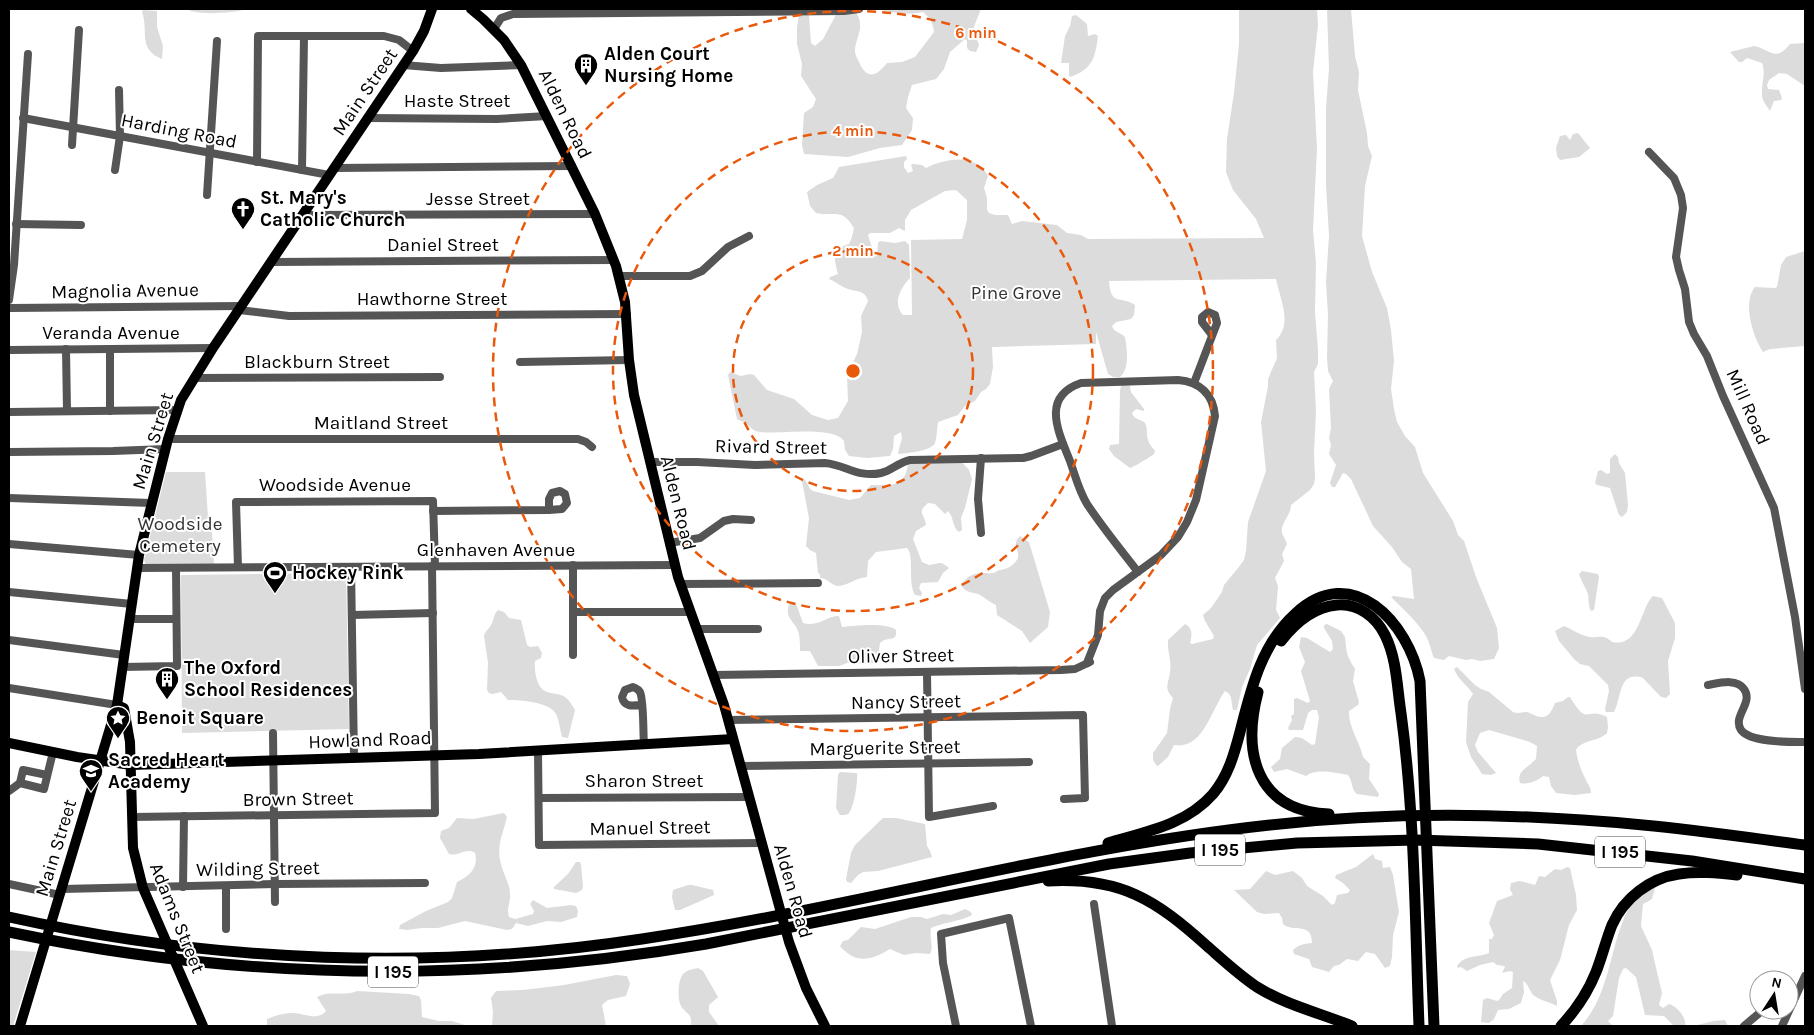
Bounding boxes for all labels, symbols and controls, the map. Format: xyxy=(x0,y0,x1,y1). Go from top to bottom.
text: 6 min xyxy=(955,24,997,42)
place label: Alden Court Nursing Home xyxy=(604,43,733,87)
street label: Main Street xyxy=(328,44,402,140)
building icon: Alden Court Nursing Home xyxy=(573,52,599,86)
street label: Alden Road xyxy=(534,66,596,162)
street label: Haste Street xyxy=(404,90,510,112)
street label: Harding Road xyxy=(119,109,239,153)
text: 4 min xyxy=(832,122,874,140)
place label: St. Mary's Catholic Church xyxy=(260,187,405,231)
street label: Jesse Street xyxy=(426,188,530,210)
church icon: St. Mary's Catholic Church xyxy=(230,196,256,230)
street label: Daniel Street xyxy=(387,234,499,256)
text: 2 min xyxy=(832,242,874,260)
street label: Magnolia Avenue xyxy=(51,279,199,303)
park label: Pine Grove xyxy=(971,282,1061,304)
street label: Hawthorne Street xyxy=(357,288,507,310)
street label: Veranda Avenue xyxy=(42,322,180,344)
street label: Blackburn Street xyxy=(244,351,390,373)
centre of rings xyxy=(844,362,862,380)
street label: Mill Road xyxy=(1722,366,1774,448)
street label: Main Street xyxy=(128,390,178,492)
street label: Maitland Street xyxy=(314,412,448,434)
street label: Rivard Street xyxy=(715,435,827,459)
street label: Alden Road xyxy=(656,453,700,553)
street label: Woodside Avenue xyxy=(259,474,411,496)
park label: Woodside Cemetery xyxy=(137,513,223,557)
street label: Glenhaven Avenue xyxy=(417,539,575,561)
sports icon: Hockey Rink xyxy=(262,560,288,594)
place label: Hockey Rink xyxy=(292,562,403,584)
street label: Oliver Street xyxy=(848,644,954,668)
place label: The Oxford School Residences xyxy=(184,657,352,701)
building icon: The Oxford School Residences xyxy=(154,666,180,700)
street label: Nancy Street xyxy=(851,690,961,714)
place icon: Benoit Square xyxy=(105,705,131,739)
place label: Benoit Square xyxy=(136,707,264,729)
street label: Howland Road xyxy=(308,727,432,753)
street label: Marguerite Street xyxy=(809,736,961,760)
place label: Sacred Heart Academy xyxy=(108,749,225,793)
school or university icon: Sacred Heart Academy xyxy=(78,758,104,792)
street label: Sharon Street xyxy=(585,770,703,792)
street label: Brown Street xyxy=(242,787,354,811)
street label: Main Street xyxy=(31,797,81,899)
street label: Manuel Street xyxy=(589,816,711,840)
road number: I 195 xyxy=(1195,834,1245,866)
road number: I 195 xyxy=(1595,836,1645,868)
street label: Alden Road xyxy=(769,841,817,941)
street label: Wilding Street xyxy=(196,857,320,881)
street label: Adams Street xyxy=(145,860,209,976)
road number: I 195 xyxy=(368,956,418,988)
north arrow xyxy=(1749,970,1799,1020)
text: N xyxy=(1770,973,1783,992)

